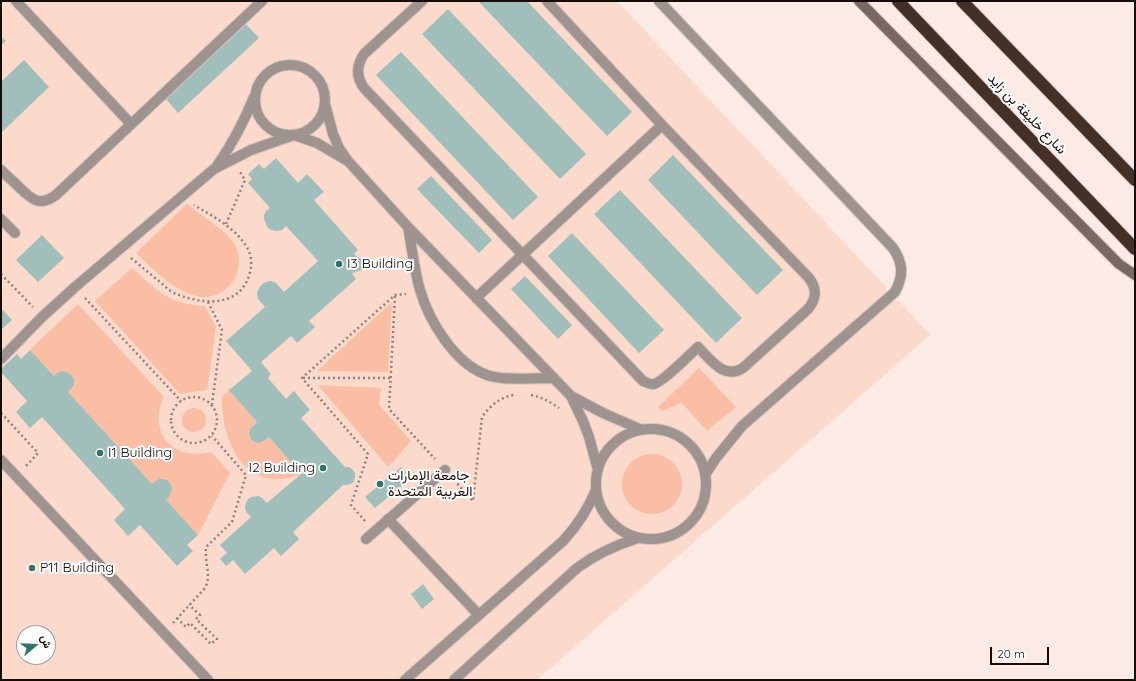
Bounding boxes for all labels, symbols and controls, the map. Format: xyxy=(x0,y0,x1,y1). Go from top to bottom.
street label: شارع خليفة بن زايد xyxy=(984,70,1070,158)
place label: I3 Building xyxy=(347,256,413,272)
marker: I3 Building xyxy=(334,259,344,269)
place label: I1 Building xyxy=(108,445,172,461)
marker: I1 Building xyxy=(95,448,105,458)
place label: I2 Building xyxy=(248,460,315,476)
marker: I2 Building xyxy=(318,463,328,473)
place label: جامعة الإمارات العربية المتحدة xyxy=(388,468,472,500)
marker: جامعة الإمارات العربية المتحدة xyxy=(375,479,385,489)
place label: P11 Building xyxy=(40,560,114,576)
marker: P11 Building xyxy=(27,563,37,573)
north arrow xyxy=(16,625,56,665)
text: ش xyxy=(38,633,55,650)
scale bar xyxy=(992,639,1051,665)
text: 20 m xyxy=(997,646,1025,661)

